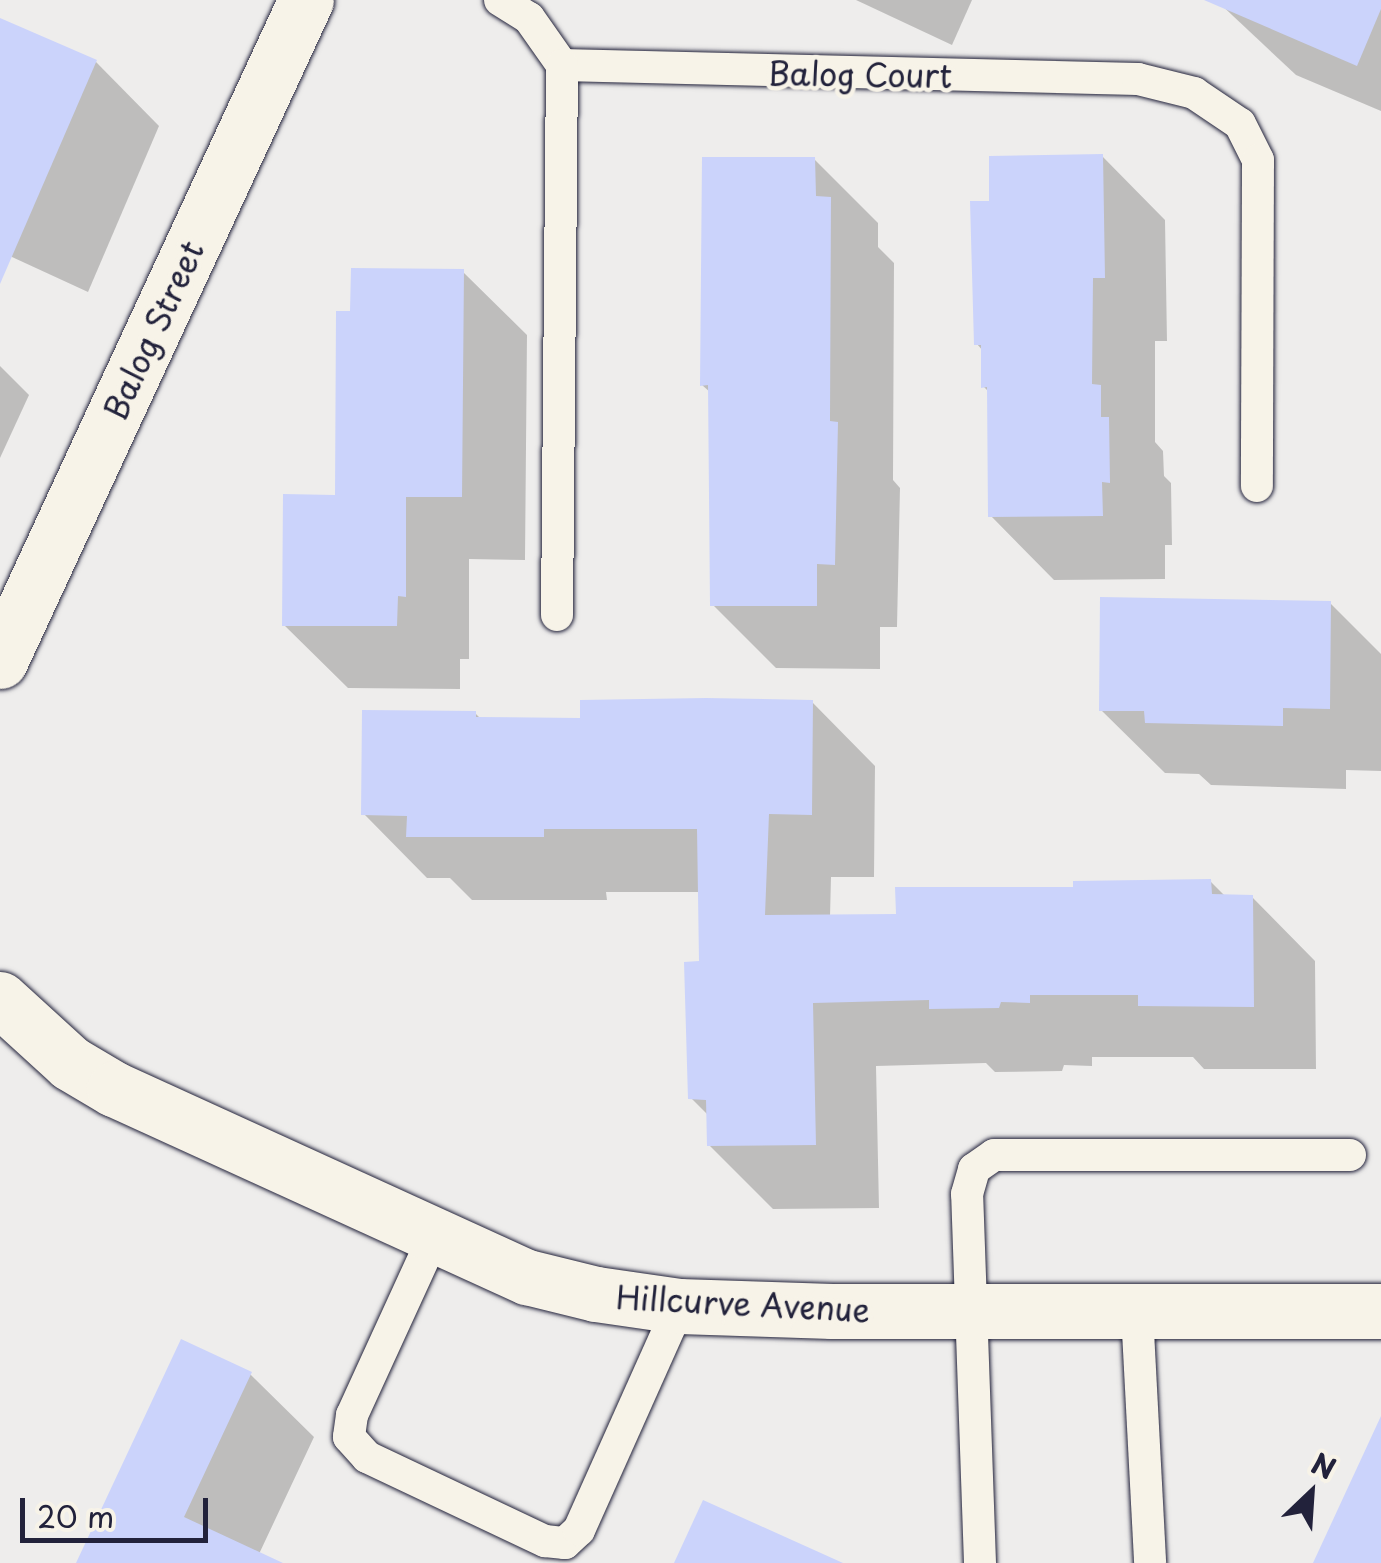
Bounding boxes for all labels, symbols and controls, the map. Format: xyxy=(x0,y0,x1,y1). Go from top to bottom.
street label: Balog Court xyxy=(767,53,953,95)
street label: Balog Street xyxy=(95,234,211,426)
street label: Hillcurve Avenue xyxy=(615,1277,871,1329)
text: N xyxy=(1305,1441,1343,1490)
north arrow xyxy=(1261,1443,1361,1543)
scale bar xyxy=(25,1478,212,1540)
text: 20 m xyxy=(37,1493,114,1538)

